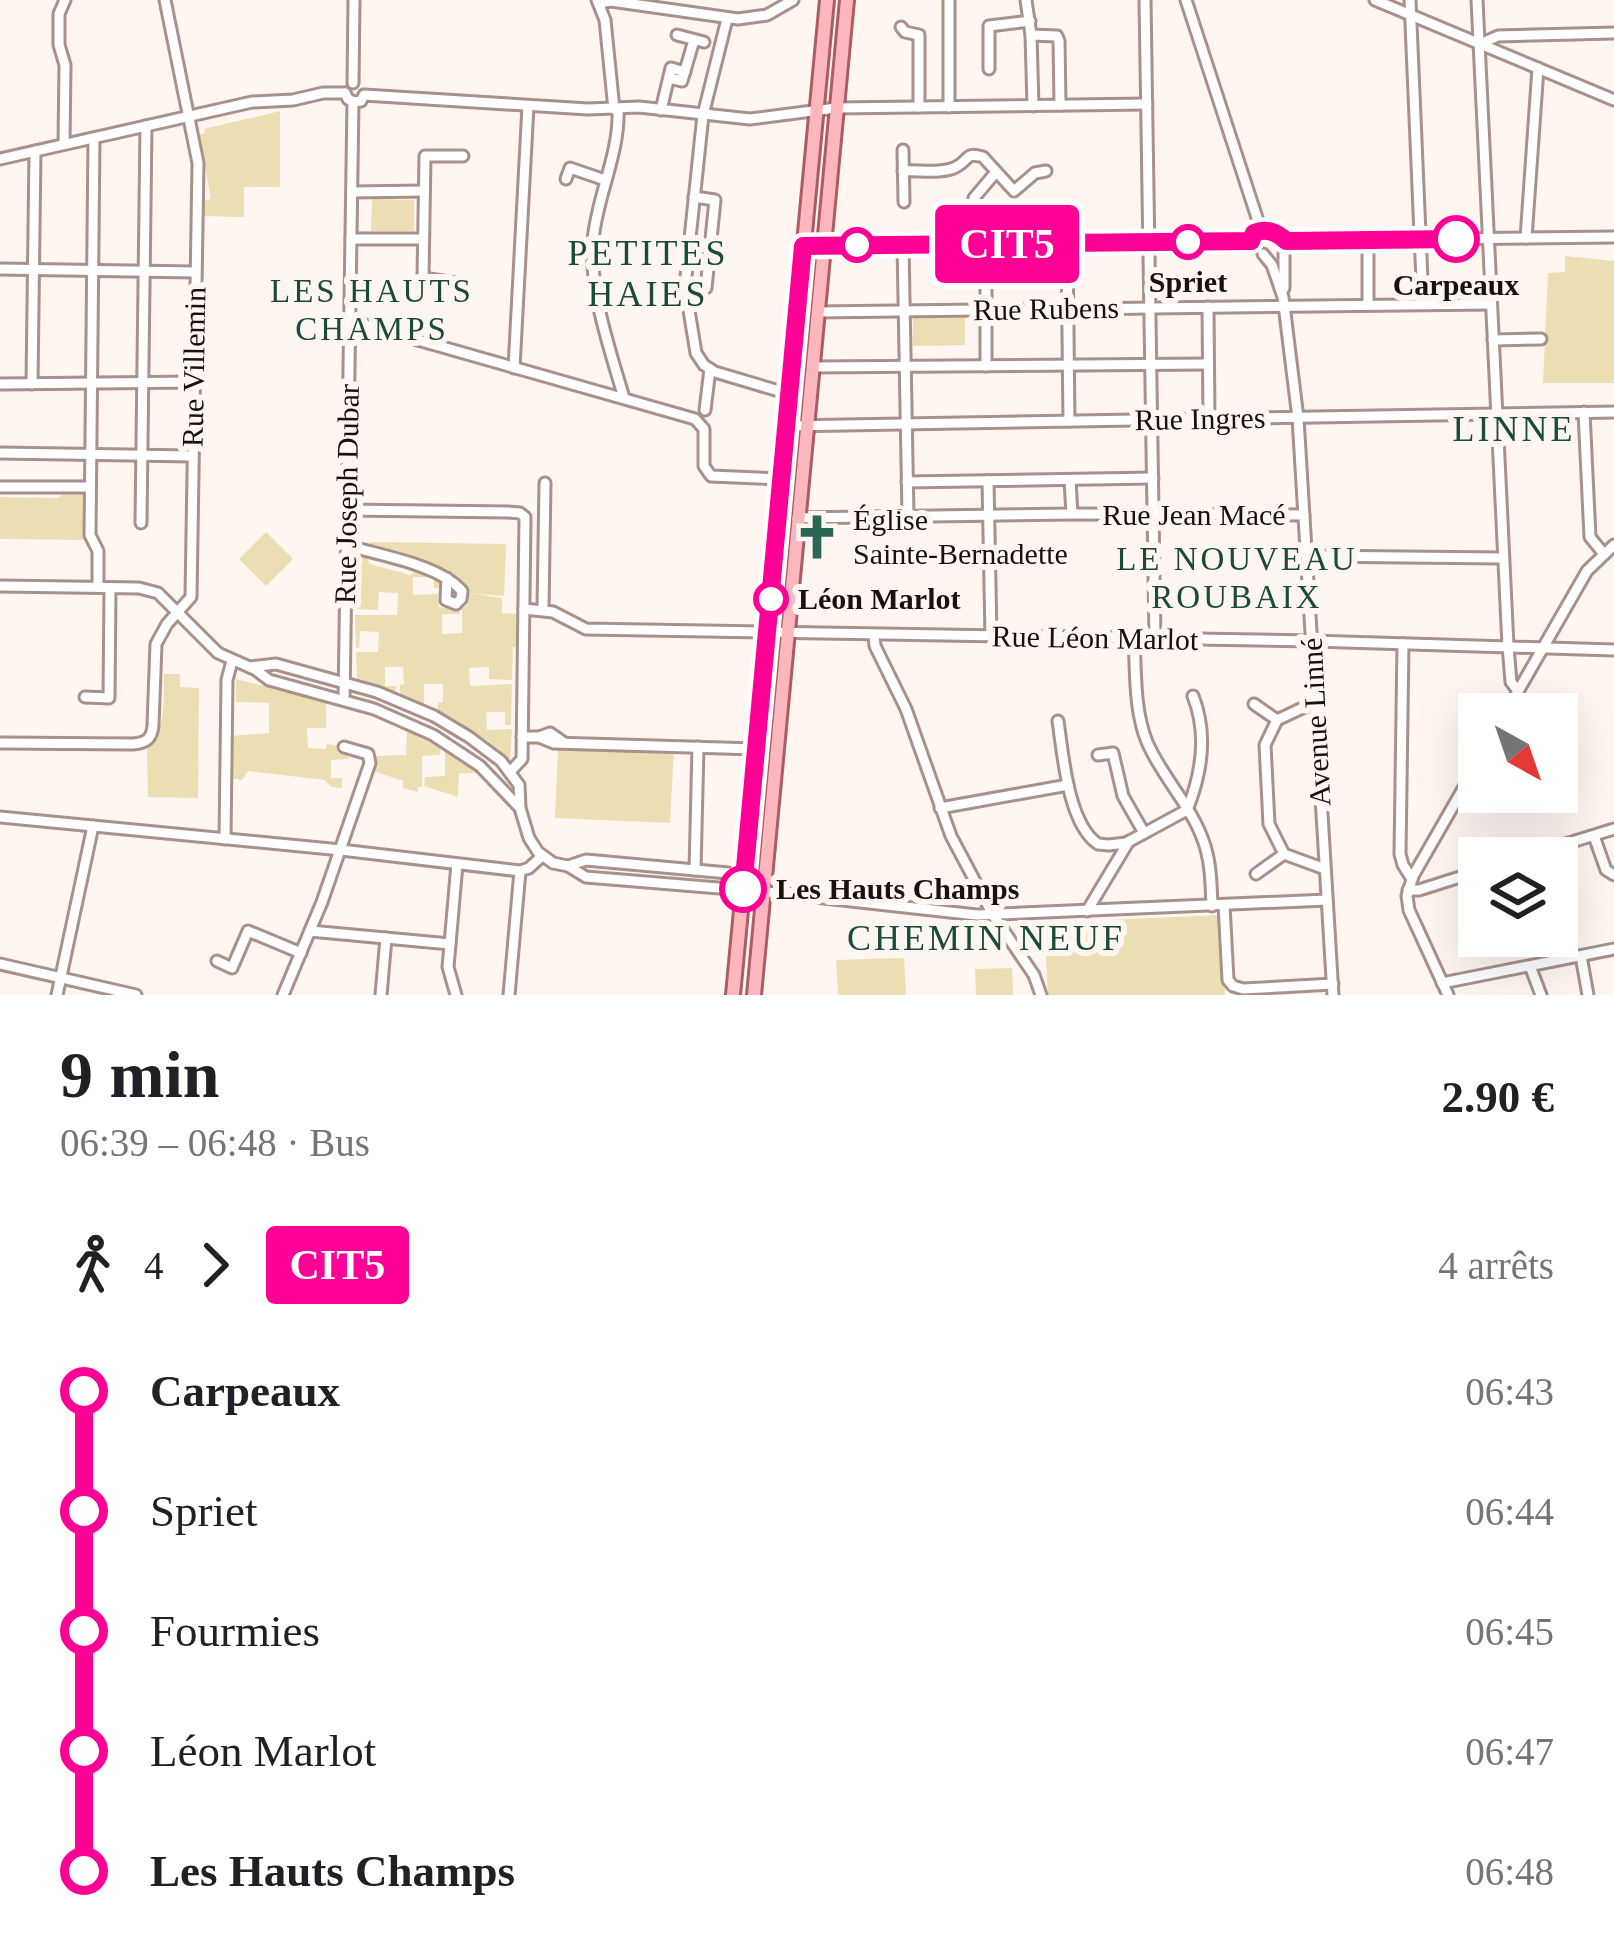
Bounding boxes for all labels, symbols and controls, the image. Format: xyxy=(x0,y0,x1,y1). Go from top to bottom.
line badge: CIT5 xyxy=(923,205,1091,283)
marker: Carpeaux xyxy=(1434,217,1478,261)
text: CIT5 xyxy=(959,221,1055,267)
marker: Spriet xyxy=(1172,226,1204,258)
unlabelled marker xyxy=(841,229,873,261)
district label: PETITES HAIES xyxy=(568,233,729,314)
place label: Spriet xyxy=(1149,265,1227,298)
place label: Carpeaux xyxy=(1393,268,1519,301)
district label: LES HAUTS CHAMPS xyxy=(270,273,474,347)
street label: Rue Villemin xyxy=(176,287,211,447)
street label: Rue Rubens xyxy=(973,291,1119,326)
street label: Rue Joseph Dubar xyxy=(328,384,365,604)
street label: Rue Ingres xyxy=(1134,401,1266,436)
district label: LINNE xyxy=(1453,409,1575,449)
street label: Rue Jean Macé xyxy=(1102,498,1286,531)
place label: Église Sainte-Bernadette xyxy=(853,503,1068,570)
church icon: Église Sainte-Bernadette xyxy=(792,512,842,562)
district label: LE NOUVEAU ROUBAIX xyxy=(1116,541,1358,615)
place label: Léon Marlot xyxy=(798,582,960,615)
marker: Léon Marlot xyxy=(755,583,787,615)
street label: Rue Léon Marlot xyxy=(991,619,1199,656)
street label: Avenue Linné xyxy=(1295,637,1336,807)
north arrow xyxy=(1458,693,1578,813)
map controls xyxy=(1458,693,1578,957)
button: layers xyxy=(1458,837,1578,957)
marker: Les Hauts Champs xyxy=(721,867,765,911)
place label: Les Hauts Champs xyxy=(776,872,1019,905)
district label: CHEMIN NEUF xyxy=(847,918,1125,958)
text: 9 min xyxy=(60,1038,220,1111)
text: 2.90 € xyxy=(1442,1072,1554,1122)
text: 06:39 – 06:48 · Bus xyxy=(60,1121,370,1164)
icon: walk xyxy=(60,1232,126,1298)
icon: forward xyxy=(182,1232,248,1298)
text: CIT5 xyxy=(290,1242,385,1288)
text: 4 xyxy=(144,1244,164,1287)
text: 4 arrêts xyxy=(1438,1244,1554,1287)
text: Carpeaux xyxy=(150,1366,340,1416)
text: 06:43 xyxy=(1465,1370,1554,1413)
text: Spriet xyxy=(150,1486,258,1536)
text: 06:44 xyxy=(1465,1490,1554,1533)
text: Fourmies xyxy=(150,1606,320,1656)
text: 06:45 xyxy=(1465,1610,1554,1653)
text: Léon Marlot xyxy=(150,1726,376,1776)
text: 06:47 xyxy=(1465,1730,1554,1773)
text: Les Hauts Champs xyxy=(150,1846,515,1896)
text: 06:48 xyxy=(1465,1850,1554,1893)

